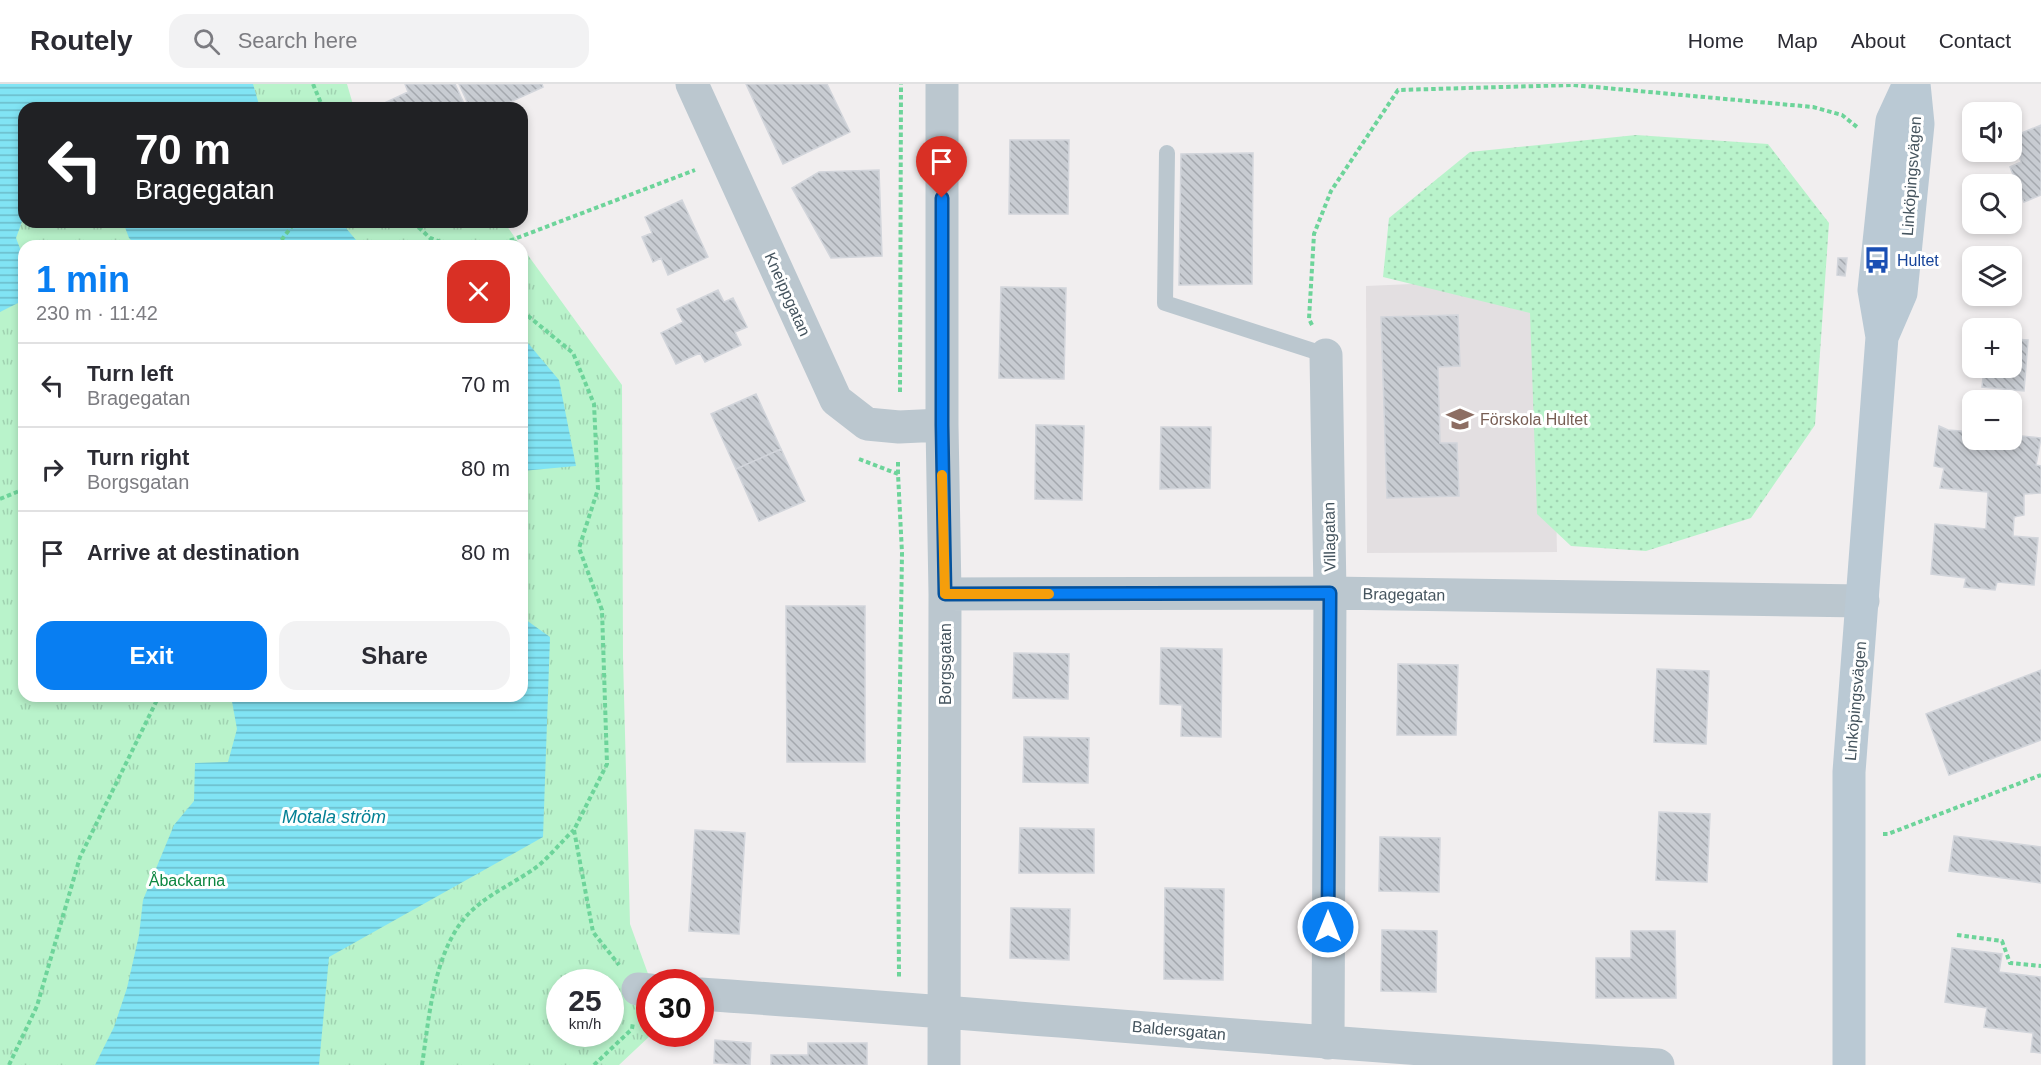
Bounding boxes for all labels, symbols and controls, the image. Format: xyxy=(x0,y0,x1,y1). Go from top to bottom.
search box xyxy=(169,14,589,68)
text: Routely xyxy=(30,25,133,56)
icon: search xyxy=(190,25,223,58)
text: Search here xyxy=(238,28,358,53)
text: Home xyxy=(1688,29,1744,52)
text: Map xyxy=(1777,29,1818,52)
text: About xyxy=(1851,29,1906,52)
text: Contact xyxy=(1939,29,2011,52)
map controls xyxy=(1962,102,2022,450)
button: sound xyxy=(1962,102,2022,162)
street label: Linköpingsvägen xyxy=(1899,116,1924,237)
icon: left xyxy=(36,126,114,204)
text: 70 m xyxy=(135,126,231,173)
pin xyxy=(916,136,967,198)
icon: arrive xyxy=(925,145,958,178)
button: search xyxy=(1962,174,2022,234)
text: Bragegatan xyxy=(135,175,275,205)
bus stop icon: Hultet xyxy=(1862,245,1892,275)
button: layers xyxy=(1962,246,2022,306)
street label: Kneippgatan xyxy=(762,250,814,339)
place label: Hultet xyxy=(1897,252,1939,269)
text: 1 min xyxy=(36,259,130,300)
button: close xyxy=(447,260,510,323)
text: 230 m · 11:42 xyxy=(36,302,158,324)
button: + xyxy=(1962,318,2022,378)
text: Turn left xyxy=(87,361,173,386)
icon: left xyxy=(36,369,69,402)
text: 70 m xyxy=(461,372,510,397)
text: Bragegatan xyxy=(87,387,190,409)
button: − xyxy=(1962,390,2022,450)
school or university icon: Förskola Hultet xyxy=(1445,404,1475,434)
place label: Förskola Hultet xyxy=(1480,411,1588,428)
text: Turn right xyxy=(87,445,189,470)
icon: right xyxy=(36,453,69,486)
text: 80 m xyxy=(461,456,510,481)
text: Borgsgatan xyxy=(87,471,189,493)
street label: Villagatan xyxy=(1320,502,1339,572)
icon: arrive xyxy=(36,537,69,570)
text: Arrive at destination xyxy=(87,540,300,565)
text: 80 m xyxy=(461,540,510,565)
street label: Bragegatan xyxy=(1362,585,1446,604)
button: Exit xyxy=(36,621,267,690)
button: Share xyxy=(279,621,510,690)
street label: Borgsgatan xyxy=(937,623,954,705)
street label: Linköpingsvägen xyxy=(1842,640,1869,762)
water label: Motala ström xyxy=(282,807,386,827)
park label: Åbackarna xyxy=(149,871,225,889)
position arrow xyxy=(1296,895,1360,959)
speed limit sign: 30 xyxy=(636,969,714,1047)
text: 25 xyxy=(568,984,602,1017)
text: km/h xyxy=(569,1015,601,1032)
street label: Baldersgatan xyxy=(1131,1018,1227,1043)

